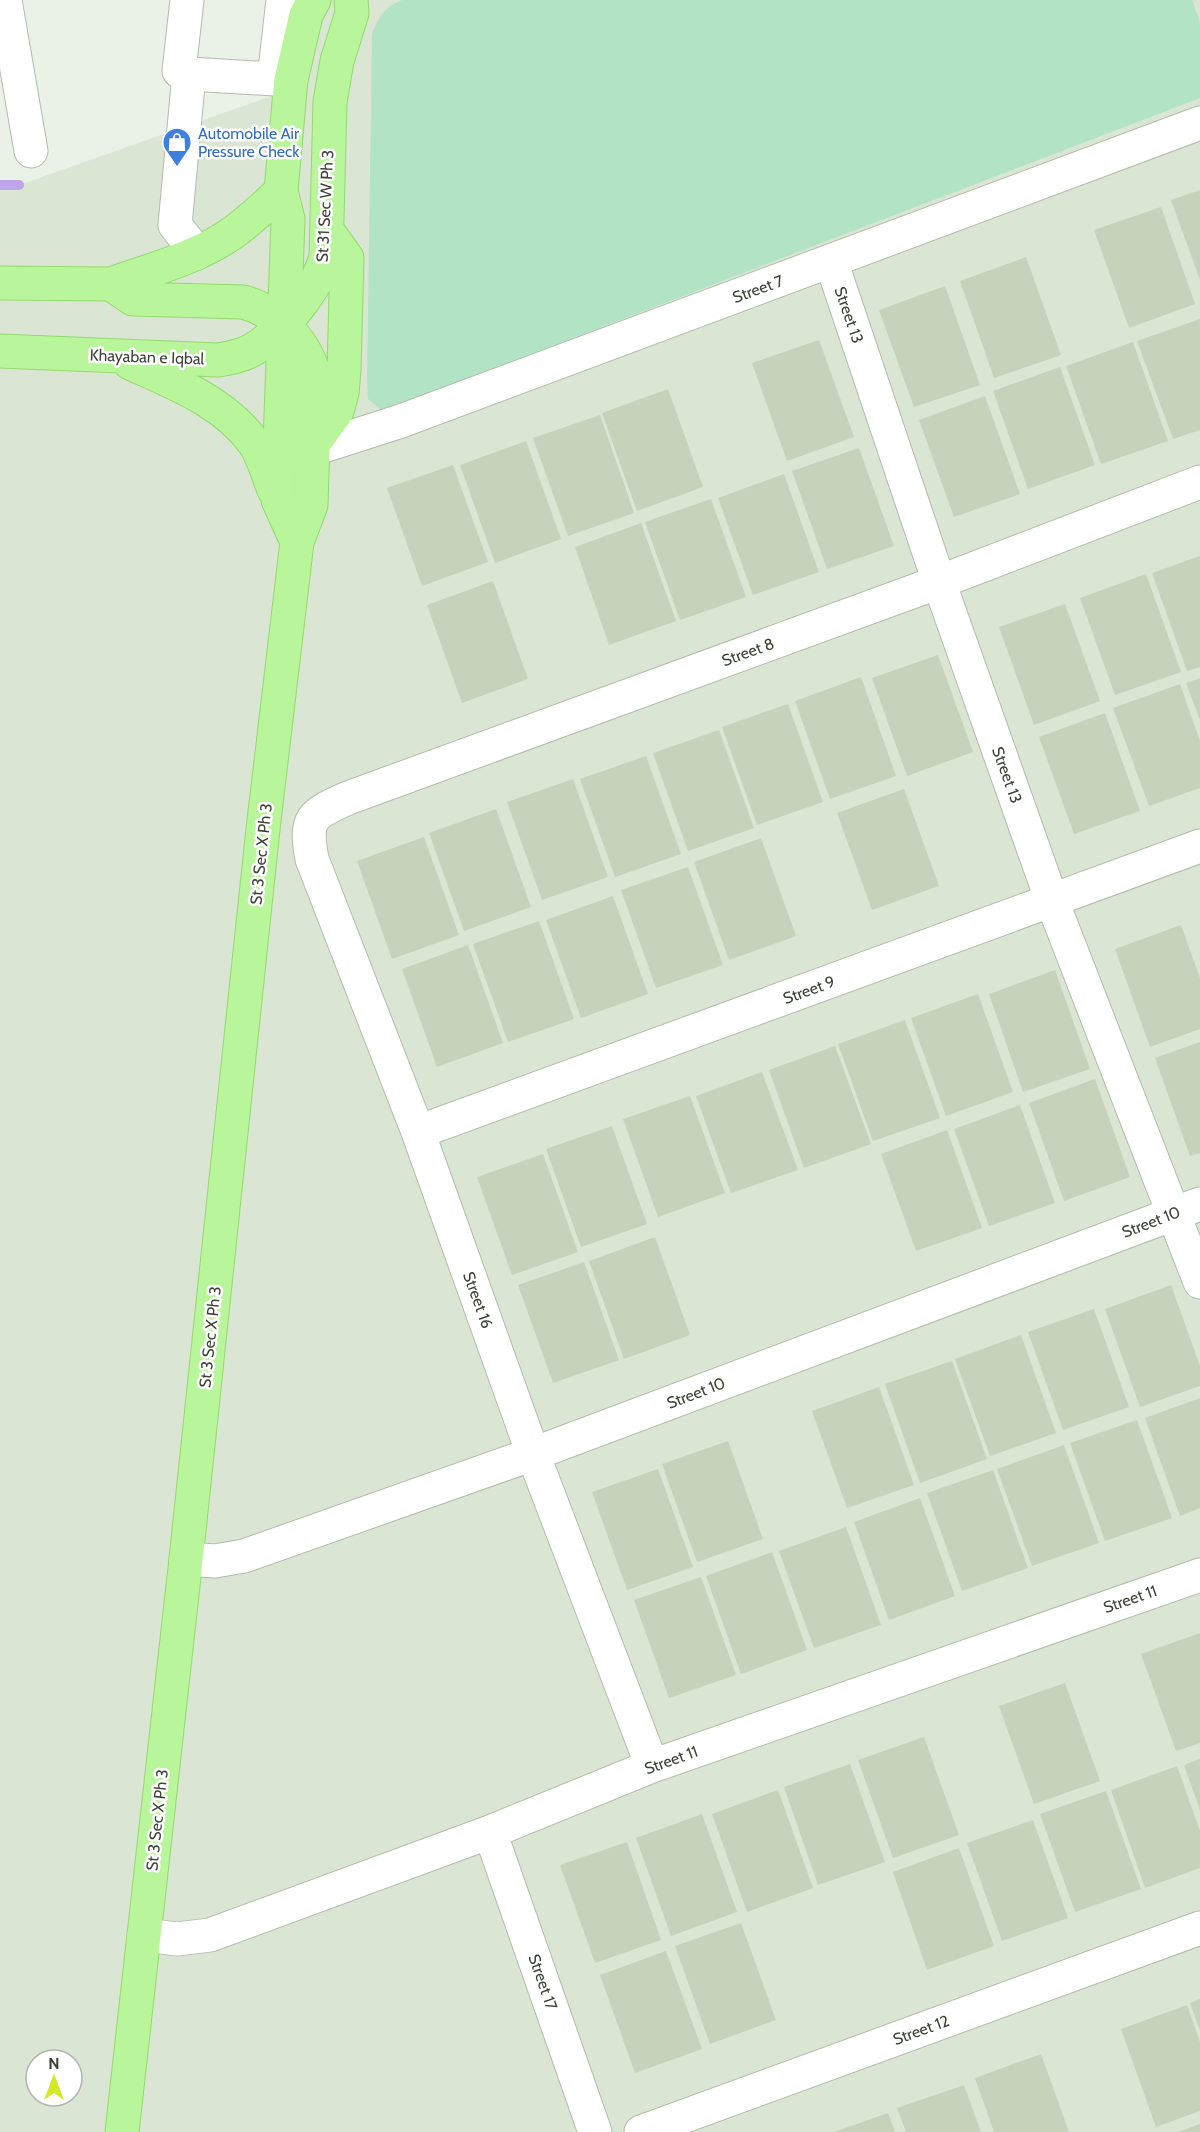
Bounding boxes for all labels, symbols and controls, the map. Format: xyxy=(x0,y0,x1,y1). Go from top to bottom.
place label: Automobile Air Pressure Check xyxy=(198,124,300,161)
shop icon: Automobile Air Pressure Check xyxy=(161,126,193,168)
street label: St 31 Sec W Ph 3 xyxy=(313,149,337,263)
street label: Street 7 xyxy=(730,271,786,307)
street label: Street 13 xyxy=(830,284,868,346)
street label: Khayaban e Iqbal xyxy=(89,346,205,369)
street label: Street 8 xyxy=(719,634,777,670)
street label: Street 13 xyxy=(988,744,1026,806)
street label: St 3 Sec X Ph 3 xyxy=(246,802,276,906)
street label: Street 9 xyxy=(780,972,838,1008)
street label: Street 10 xyxy=(1119,1202,1183,1242)
street label: Street 16 xyxy=(459,1269,497,1331)
street label: St 3 Sec X Ph 3 xyxy=(195,1285,225,1389)
street label: Street 10 xyxy=(664,1373,728,1413)
street label: Street 11 xyxy=(1101,1581,1159,1617)
street label: Street 11 xyxy=(642,1742,700,1778)
street label: St 3 Sec X Ph 3 xyxy=(142,1768,172,1872)
street label: Street 17 xyxy=(525,1951,561,2013)
street label: Street 12 xyxy=(890,2011,952,2049)
north arrow xyxy=(24,2048,84,2108)
text: N xyxy=(48,2054,60,2073)

